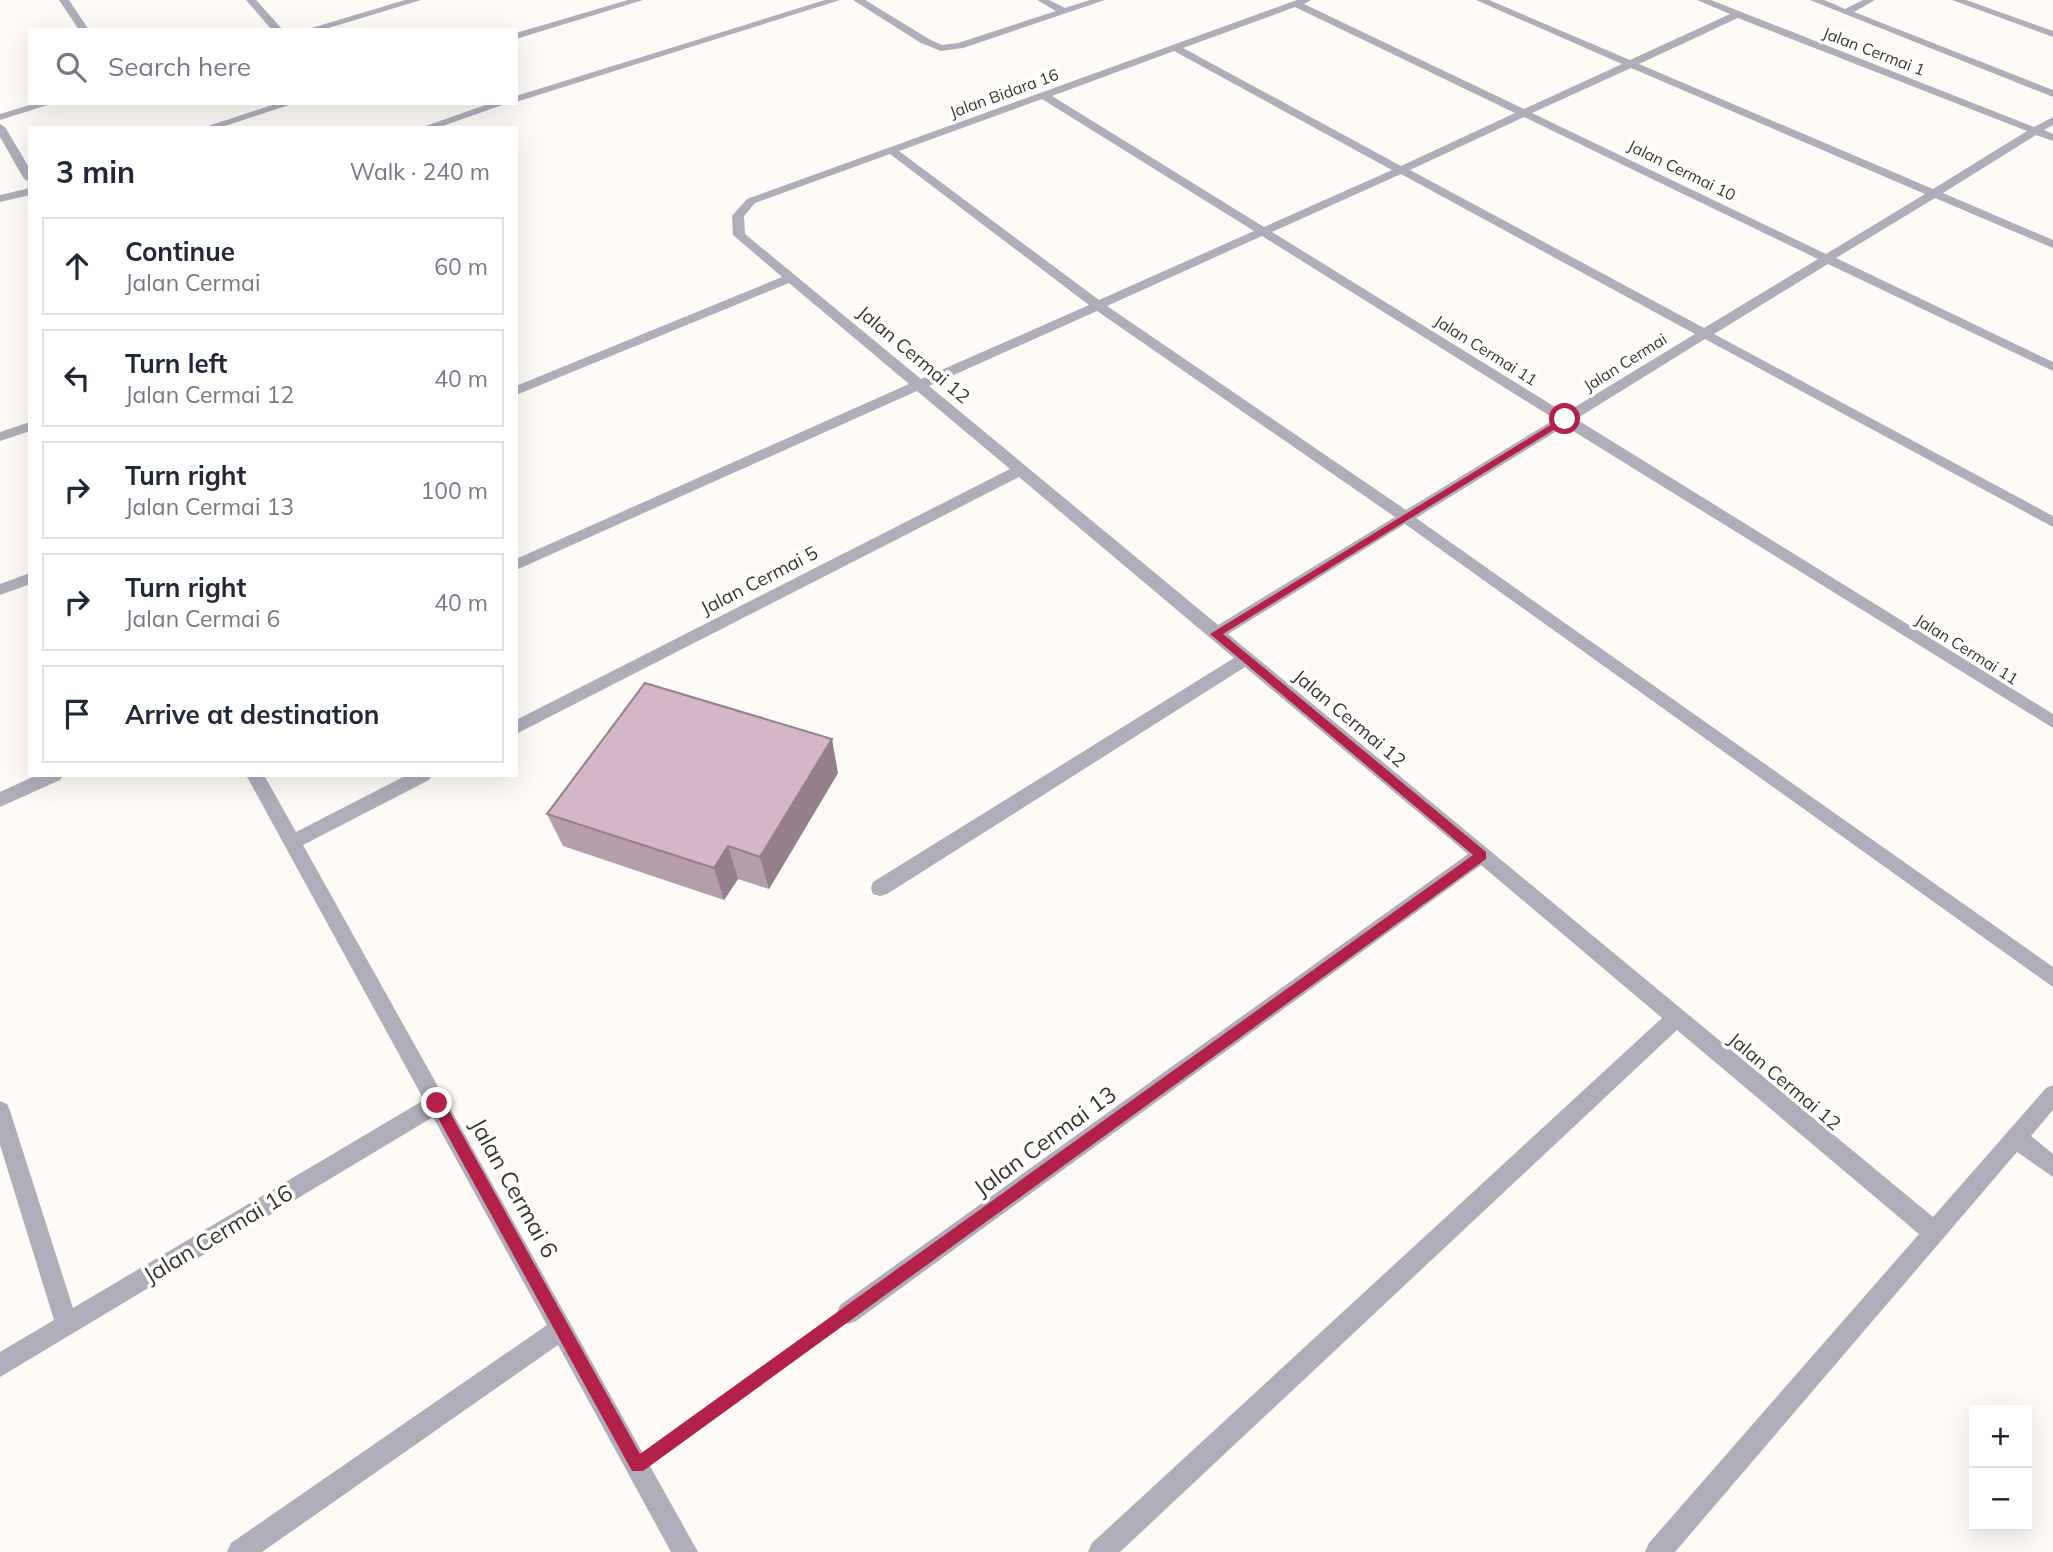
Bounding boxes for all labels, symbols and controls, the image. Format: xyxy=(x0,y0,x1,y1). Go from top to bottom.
street label: Jalan Cermai 1 xyxy=(1820,22,1928,80)
search box xyxy=(28,28,518,105)
icon: search xyxy=(52,48,90,86)
text: Search here xyxy=(108,50,251,83)
street label: Jalan Bidara 16 xyxy=(947,64,1061,122)
street label: Jalan Cermai 10 xyxy=(1625,135,1739,205)
text: 3 min xyxy=(56,153,135,191)
text: Walk · 240 m xyxy=(350,157,490,186)
text: Continue xyxy=(125,235,235,268)
icon: ahead xyxy=(58,247,96,285)
text: 60 m xyxy=(434,252,488,281)
text: Jalan Cermai xyxy=(125,268,260,297)
street label: Jalan Cermai 12 xyxy=(853,300,975,408)
street label: Jalan Cermai 11 xyxy=(1431,310,1541,390)
street label: Jalan Cermai xyxy=(1580,329,1670,395)
text: Turn left xyxy=(125,347,227,380)
icon: left xyxy=(58,359,96,397)
text: 40 m xyxy=(434,364,488,393)
text: Jalan Cermai 12 xyxy=(125,380,294,409)
route start xyxy=(1549,403,1580,434)
text: Turn right xyxy=(125,459,246,492)
icon: right xyxy=(58,471,96,509)
text: 100 m xyxy=(420,476,488,505)
text: Jalan Cermai 13 xyxy=(125,492,294,521)
street label: Jalan Cermai 5 xyxy=(696,540,822,620)
text: Turn right xyxy=(125,571,246,604)
icon: right xyxy=(58,583,96,621)
text: 40 m xyxy=(434,588,488,617)
text: Jalan Cermai 6 xyxy=(125,604,280,633)
street label: Jalan Cermai 11 xyxy=(1912,609,2022,689)
street label: Jalan Cermai 12 xyxy=(1289,664,1411,772)
icon: arrive xyxy=(58,695,96,733)
text: Arrive at destination xyxy=(125,698,380,731)
street label: Jalan Cermai 12 xyxy=(1724,1027,1846,1135)
street label: Jalan Cermai 13 xyxy=(968,1079,1122,1202)
route end xyxy=(421,1087,452,1118)
street label: Jalan Cermai 6 xyxy=(464,1113,565,1263)
street label: Jalan Cermai 16 xyxy=(138,1178,298,1290)
map controls xyxy=(1969,1405,2032,1531)
button: + xyxy=(1969,1405,2032,1468)
button: − xyxy=(1969,1468,2032,1531)

